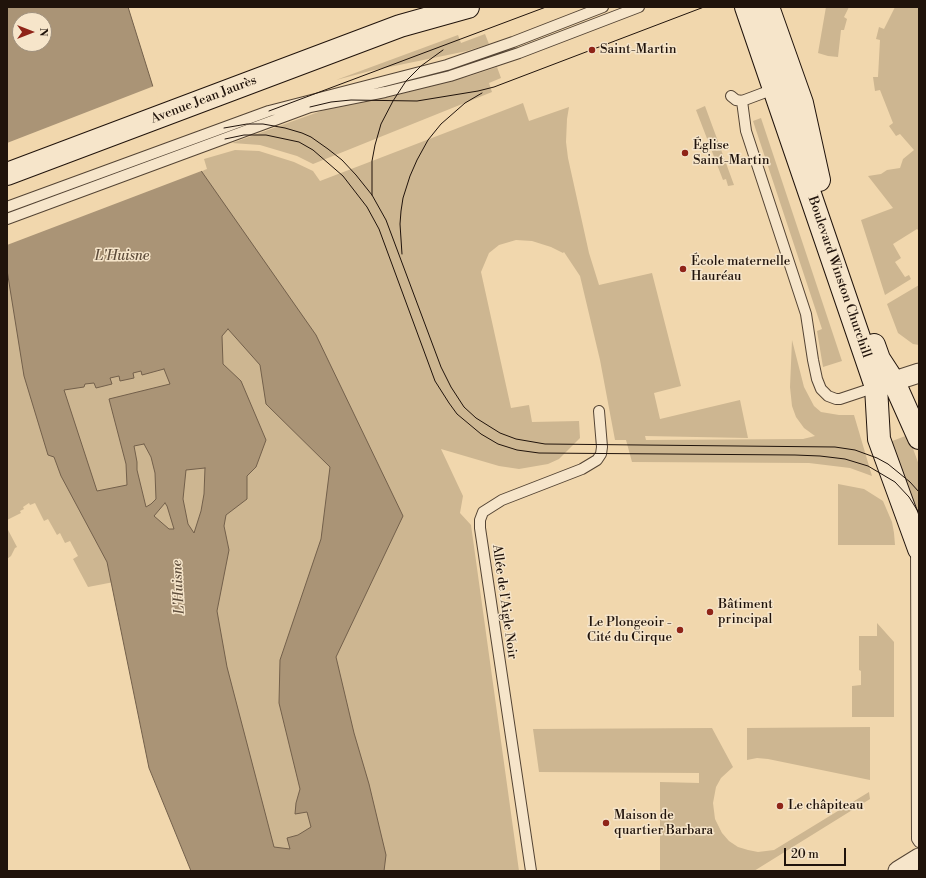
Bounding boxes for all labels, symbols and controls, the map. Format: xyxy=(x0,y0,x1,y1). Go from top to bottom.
north arrow xyxy=(12,12,52,52)
text: N xyxy=(36,28,50,36)
place label: Saint-Martin xyxy=(600,42,677,58)
marker: Saint-Martin xyxy=(587,45,597,55)
street label: Avenue Jean Jaurès xyxy=(149,73,259,127)
place label: Église Saint-Martin xyxy=(693,138,770,169)
marker: Église Saint-Martin xyxy=(680,148,690,158)
street label: Boulevard Winston Churchill xyxy=(804,194,874,360)
water label: L'Huisne xyxy=(95,249,149,265)
place label: École maternelle Hauréau xyxy=(691,254,790,285)
marker: École maternelle Hauréau xyxy=(678,264,688,274)
street label: Allée de l'Aigle Noir xyxy=(488,544,520,660)
water label: L'Huisne xyxy=(169,559,189,615)
place label: Bâtiment principal xyxy=(718,597,773,628)
marker: Bâtiment principal xyxy=(705,607,715,617)
place label: Le Plongeoir - Cité du Cirque xyxy=(587,615,672,646)
marker: Le Plongeoir - Cité du Cirque xyxy=(675,625,685,635)
place label: Le châpiteau xyxy=(788,798,863,814)
marker: Le châpiteau xyxy=(775,801,785,811)
place label: Maison de quartier Barbara xyxy=(614,808,713,839)
marker: Maison de quartier Barbara xyxy=(601,818,611,828)
scale bar xyxy=(786,840,848,866)
text: 20 m xyxy=(791,847,819,862)

